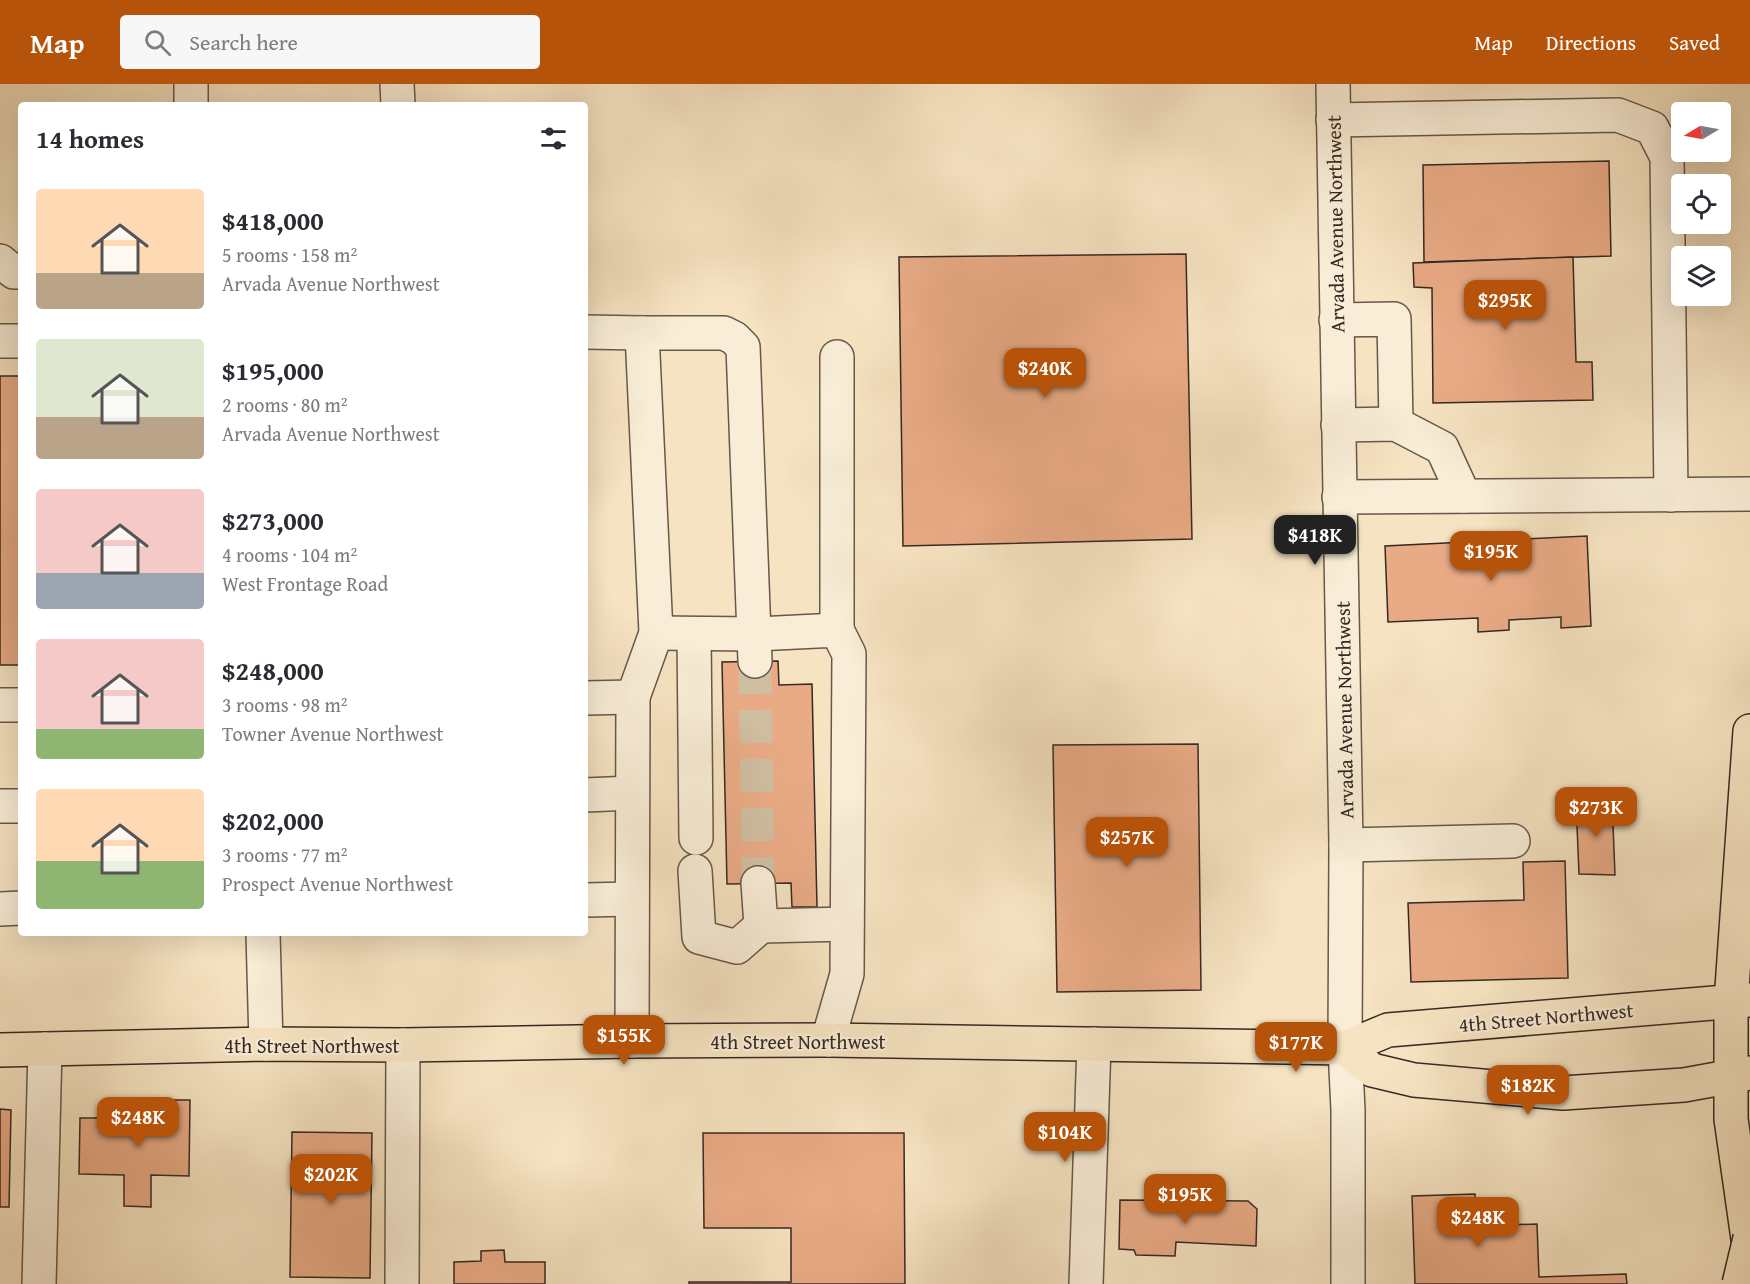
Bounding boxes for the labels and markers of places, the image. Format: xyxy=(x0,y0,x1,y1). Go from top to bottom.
pin: $295K xyxy=(1463,280,1547,331)
pin: $240K xyxy=(1003,348,1087,399)
pin: $418K xyxy=(1273,515,1357,566)
pin: $195K xyxy=(1449,531,1533,582)
pin: $273K xyxy=(1554,787,1638,838)
pin: $257K xyxy=(1085,817,1169,868)
pin: $155K xyxy=(582,1015,666,1066)
pin: $177K xyxy=(1254,1022,1338,1073)
pin: $182K xyxy=(1486,1065,1570,1116)
pin: $248K xyxy=(96,1097,180,1148)
pin: $104K xyxy=(1023,1112,1107,1163)
pin: $202K xyxy=(289,1154,373,1205)
pin: $195K xyxy=(1143,1174,1227,1225)
pin: $248K xyxy=(1436,1197,1520,1248)

